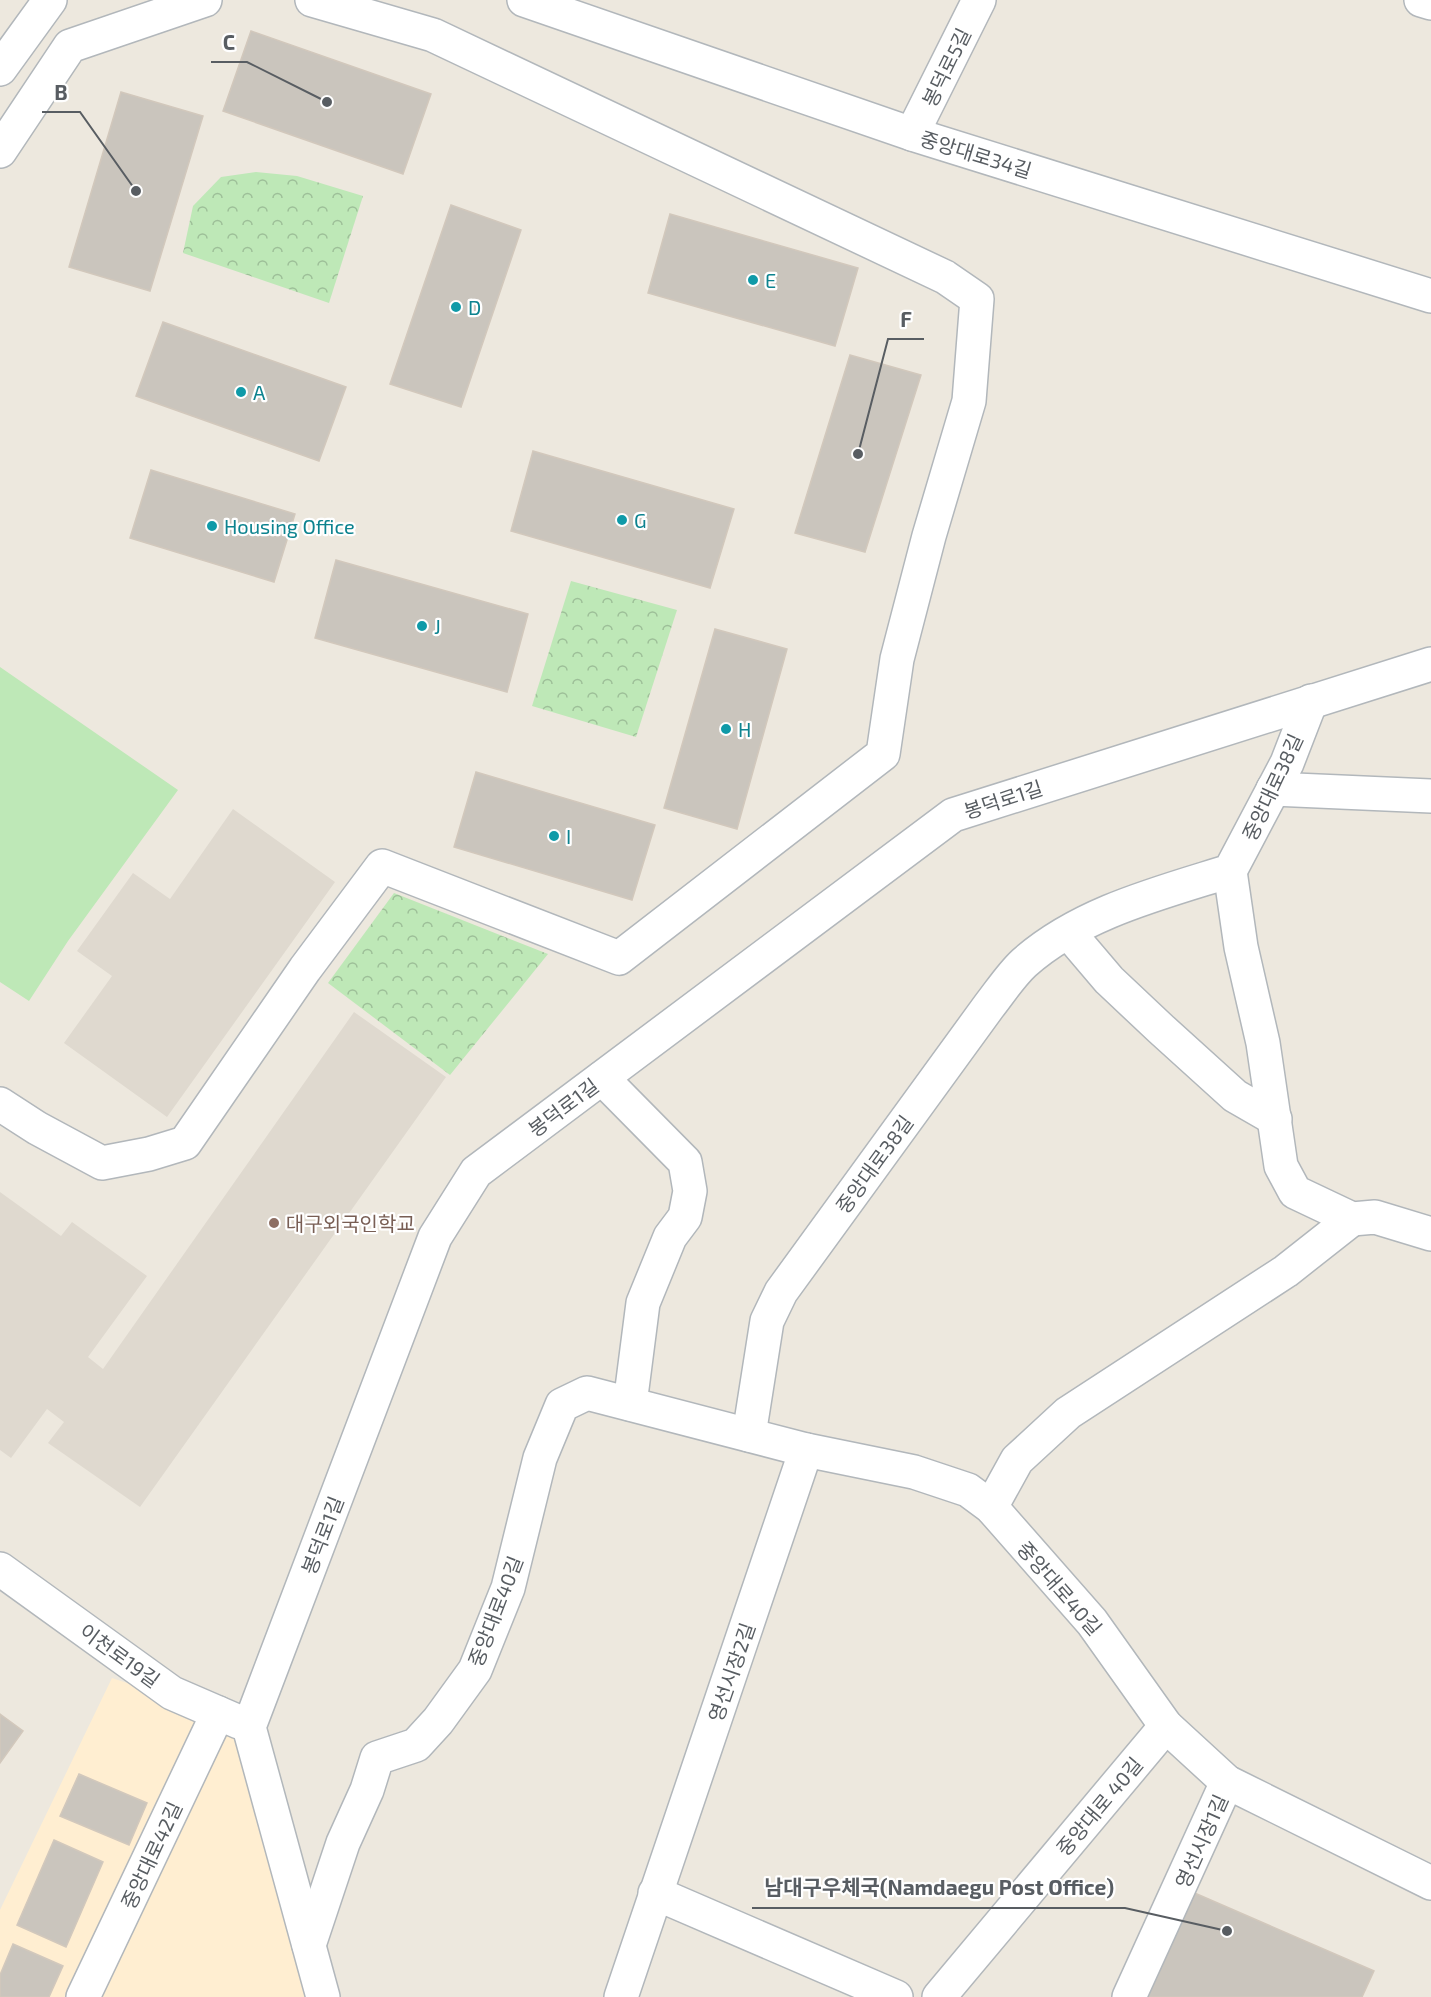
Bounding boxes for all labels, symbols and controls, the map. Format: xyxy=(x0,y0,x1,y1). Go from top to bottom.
callout: C xyxy=(211,23,247,62)
street label: 봉덕로5길 xyxy=(917,24,975,110)
text: C xyxy=(223,29,235,54)
callout: B xyxy=(42,73,80,112)
text: B xyxy=(54,79,68,104)
street label: 중앙대로34길 xyxy=(917,126,1035,182)
place label: E xyxy=(765,268,776,292)
marker: E xyxy=(746,273,760,287)
place label: D xyxy=(468,295,481,319)
marker: D xyxy=(449,300,463,314)
callout: F xyxy=(888,300,924,339)
text: F xyxy=(900,306,912,331)
place label: A xyxy=(253,380,266,404)
marker: A xyxy=(234,385,248,399)
place label: G xyxy=(634,508,647,532)
marker: G xyxy=(615,513,629,527)
place label: Housing Office xyxy=(224,514,355,538)
marker: Housing Office xyxy=(205,519,219,533)
place label: J xyxy=(434,614,441,638)
marker: J xyxy=(415,619,429,633)
place label: H xyxy=(738,717,751,741)
marker: H xyxy=(719,722,733,736)
street label: 중앙대로38길 xyxy=(1237,730,1307,844)
street label: 봉덕로1길 xyxy=(961,775,1045,823)
place label: I xyxy=(566,824,571,848)
marker: I xyxy=(547,829,561,843)
street label: 봉덕로1길 xyxy=(523,1073,603,1141)
street label: 중앙대로38길 xyxy=(830,1110,918,1218)
place label: 대구외국인학교 xyxy=(286,1211,415,1235)
marker: 대구외국인학교 xyxy=(267,1216,281,1230)
street label: 봉덕로1길 xyxy=(296,1493,348,1577)
street label: 중앙대로40길 xyxy=(1013,1536,1107,1640)
street label: 중앙대로40길 xyxy=(463,1552,527,1670)
street label: 이천로19길 xyxy=(75,1618,165,1692)
street label: 영선시장2길 xyxy=(703,1619,759,1725)
street label: 중앙대로 40길 xyxy=(1051,1752,1147,1860)
street label: 영선시장1길 xyxy=(1170,1790,1232,1892)
street label: 중앙대로42길 xyxy=(116,1798,186,1912)
callout: 남대구우체국(Namdaegu Post Office) xyxy=(752,1869,1125,1908)
text: 남대구우체국(Namdaegu Post Office) xyxy=(764,1874,1114,1899)

